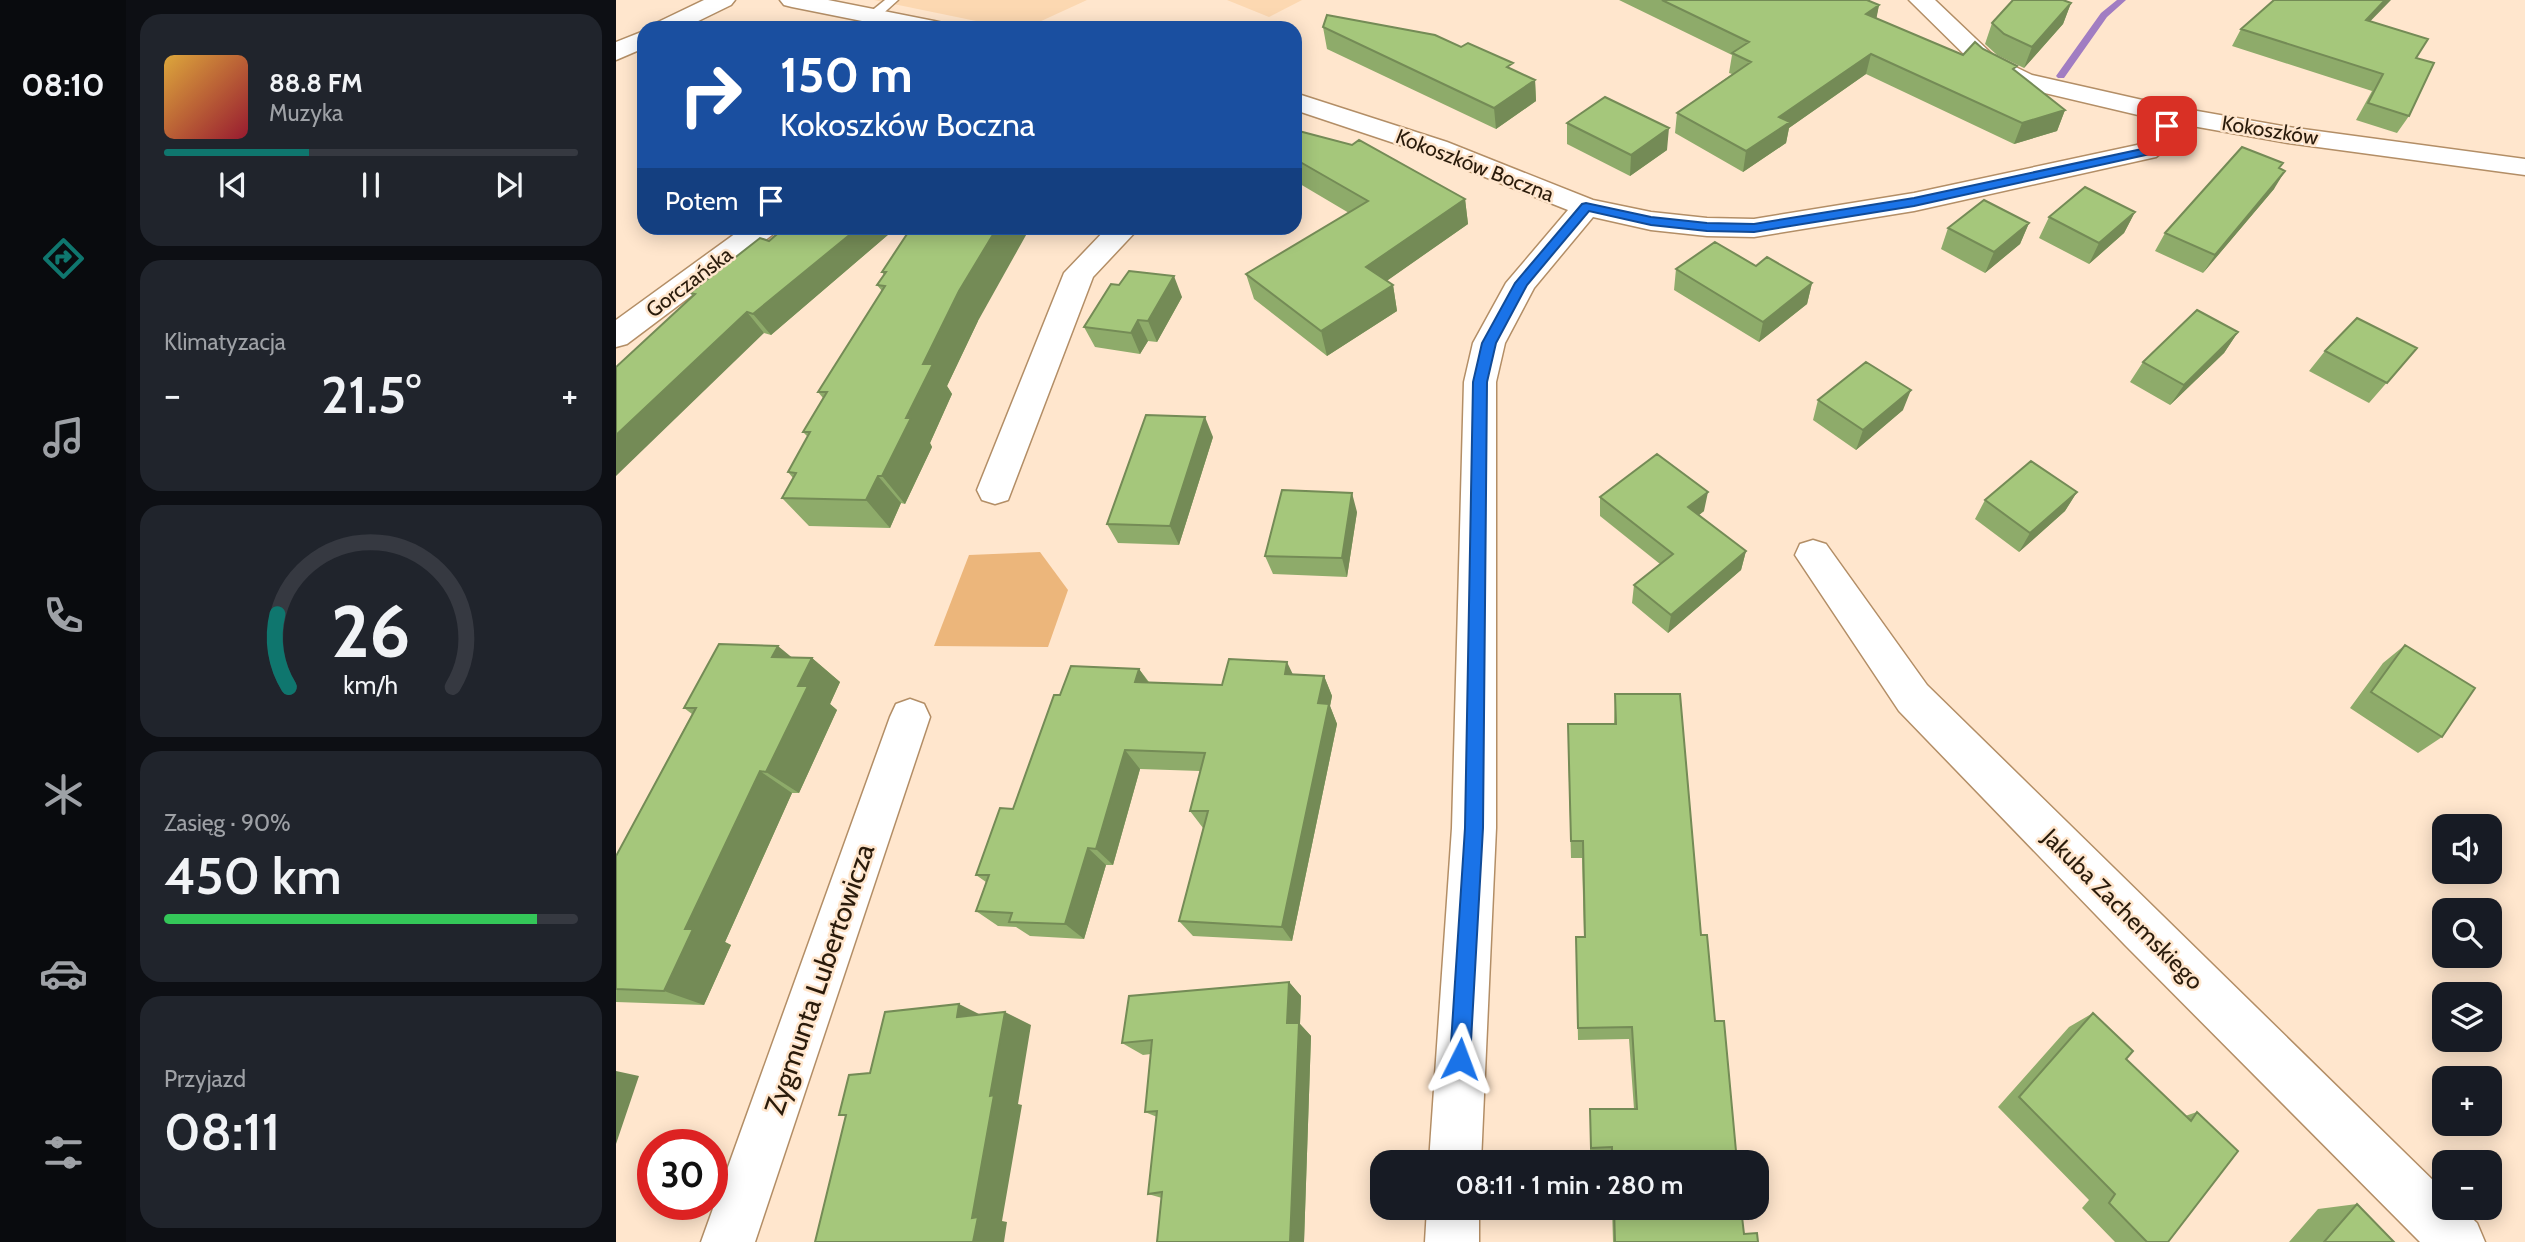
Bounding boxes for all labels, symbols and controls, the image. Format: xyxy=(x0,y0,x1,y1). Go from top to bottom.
text: 150 m xyxy=(780,45,913,104)
icon: right xyxy=(665,49,756,140)
text: 08:10 xyxy=(21,65,105,104)
text: 88.8 FM xyxy=(269,67,363,99)
pin xyxy=(2137,96,2197,156)
text: Muzyka xyxy=(269,99,343,127)
text: Kokoszków Boczna xyxy=(780,105,1035,144)
icon: arrive xyxy=(2148,107,2186,145)
street label: Kokoszków xyxy=(2220,110,2320,150)
street label: Kokoszków Boczna xyxy=(1392,123,1558,207)
icon: previous xyxy=(214,166,252,204)
icon: pause xyxy=(352,166,390,204)
icon: next xyxy=(490,166,528,204)
icon: arrive xyxy=(752,182,790,220)
text: Potem xyxy=(665,185,738,217)
icon: directions xyxy=(39,234,88,283)
street label: Gorczańska xyxy=(641,242,737,322)
text: Klimatyzacja xyxy=(164,328,286,356)
text: 21.5° xyxy=(321,363,421,426)
text: − xyxy=(164,371,181,418)
text: + xyxy=(561,371,578,418)
icon: music xyxy=(39,413,88,462)
text: 26 xyxy=(331,587,411,675)
icon: phone xyxy=(39,591,88,640)
text: km/h xyxy=(344,670,398,700)
icon: climate xyxy=(39,770,88,819)
text: Zasięg · 90% xyxy=(164,809,291,837)
map controls xyxy=(2432,814,2502,1220)
button: sound xyxy=(2432,814,2502,884)
street label: Jakuba Zachemskiego xyxy=(2036,822,2210,996)
street label: Zygmunta Lubertowicza xyxy=(757,839,882,1119)
text: 450 km xyxy=(164,844,342,907)
button: search xyxy=(2432,898,2502,968)
icon: car xyxy=(39,949,88,998)
button: layers xyxy=(2432,982,2502,1052)
position arrow xyxy=(1423,1022,1497,1096)
text: Przyjazd xyxy=(164,1065,246,1093)
button: + xyxy=(2432,1066,2502,1136)
text: 08:11 xyxy=(164,1100,280,1163)
icon: filters xyxy=(39,1128,88,1177)
speed limit sign: 30 xyxy=(637,1129,728,1220)
button: − xyxy=(2432,1150,2502,1220)
text: 08:11 · 1 min · 280 m xyxy=(1456,1169,1683,1201)

